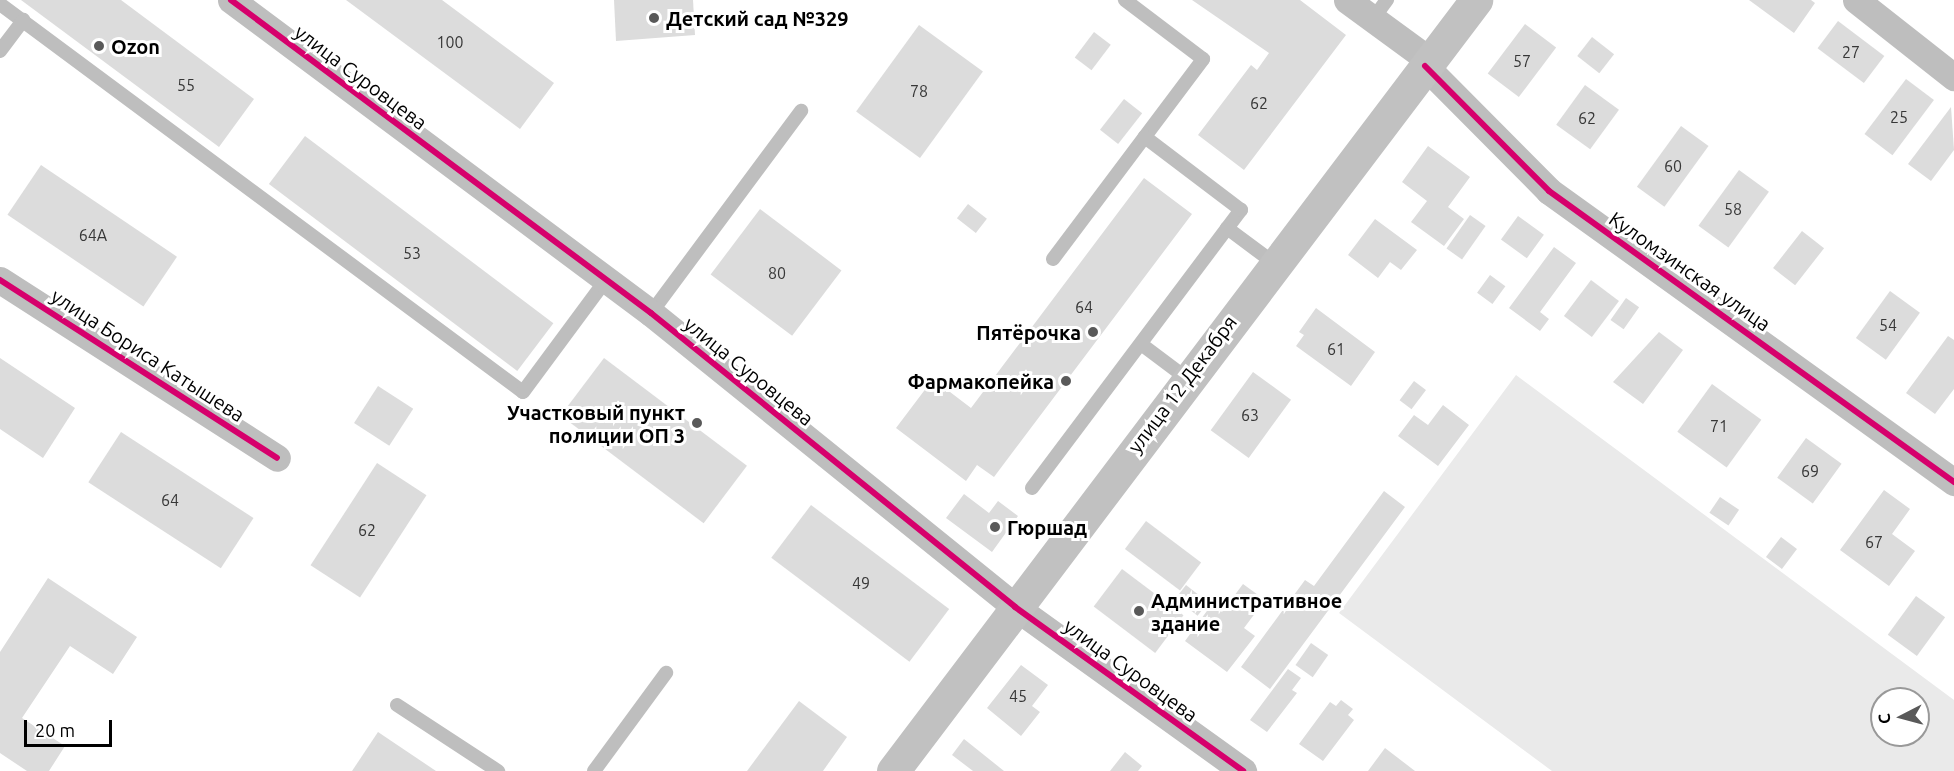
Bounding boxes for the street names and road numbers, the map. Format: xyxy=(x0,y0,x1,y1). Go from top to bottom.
street label: улица Суровцева xyxy=(290,19,432,135)
street label: Куломзинская улица xyxy=(1605,206,1775,336)
street label: улица Бориса Катышева xyxy=(47,283,249,427)
street label: улица 12 Декабря xyxy=(1122,310,1242,458)
street label: улица Суровцева xyxy=(679,311,819,431)
street label: улица Суровцева xyxy=(1059,613,1203,727)

